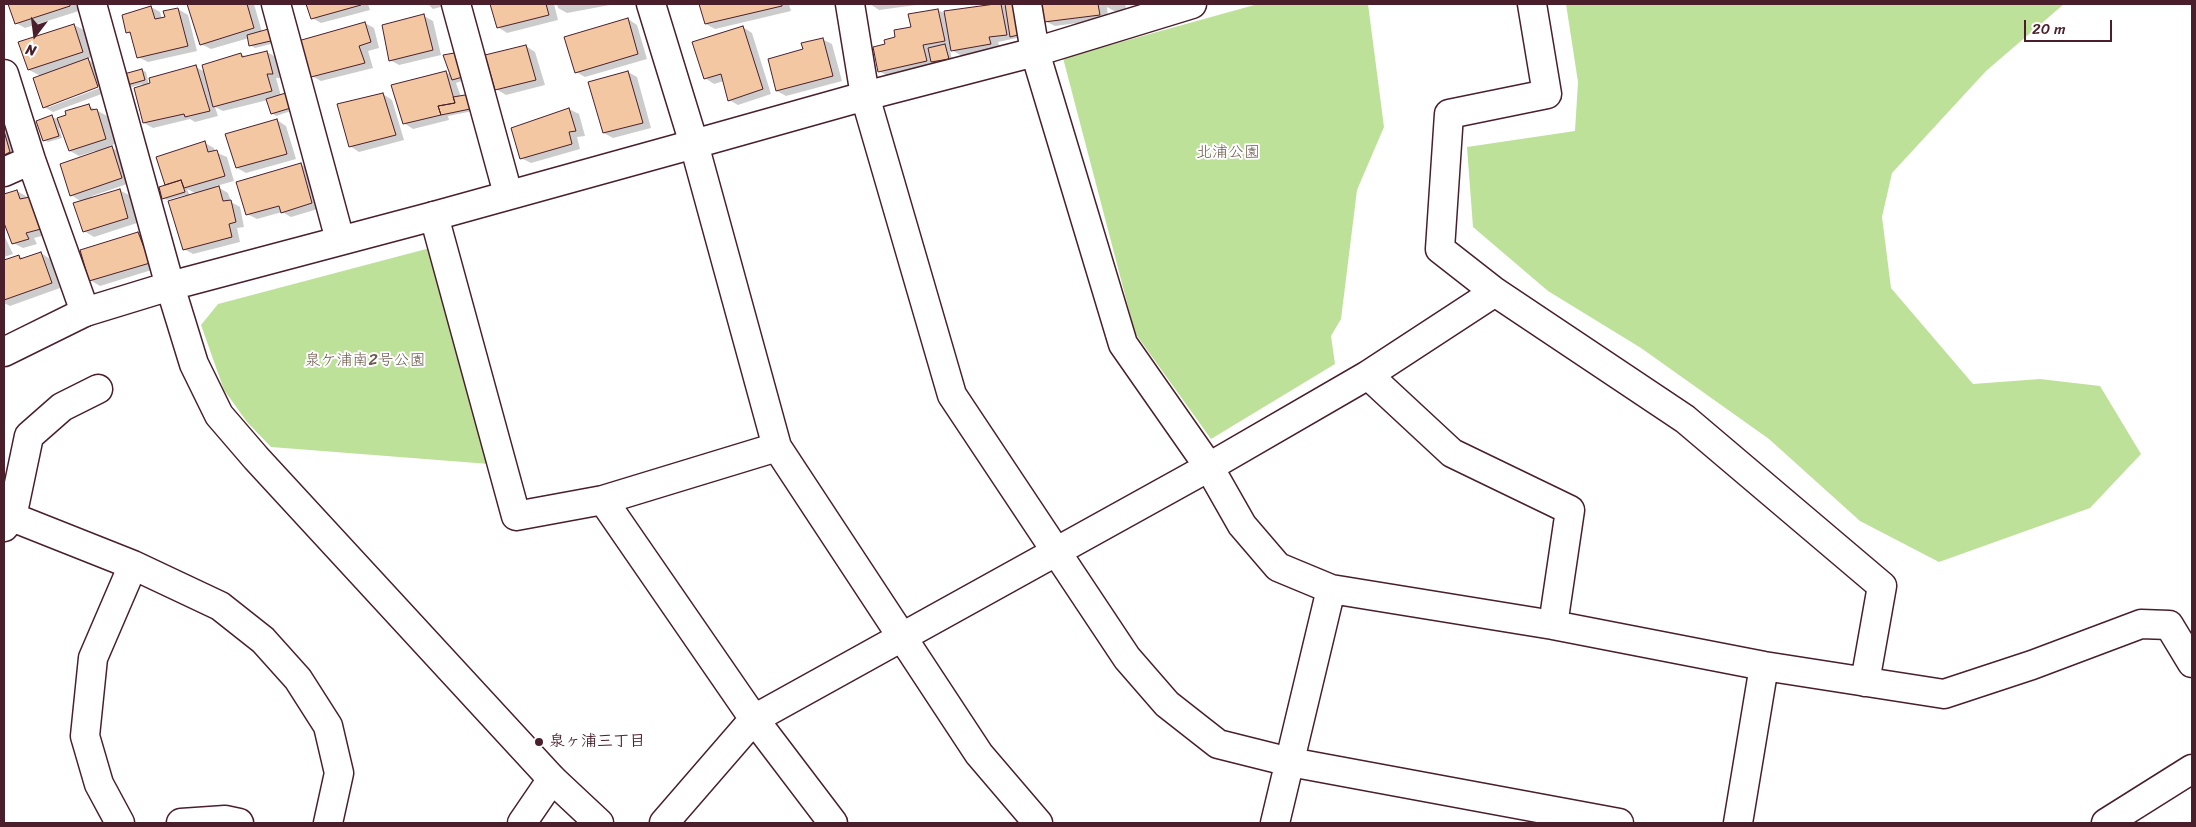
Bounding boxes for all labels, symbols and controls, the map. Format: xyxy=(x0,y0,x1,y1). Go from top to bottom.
north arrow xyxy=(10,10,60,60)
scale bar xyxy=(2026,10,2114,42)
text: 20 m xyxy=(2032,16,2066,42)
text: N xyxy=(23,37,39,63)
park label: 北浦公園 xyxy=(1196,143,1260,163)
park label: 泉ケ浦南2号公園 xyxy=(304,351,426,371)
place label: 泉ヶ浦三丁目 xyxy=(549,732,645,752)
marker: 泉ヶ浦三丁目 xyxy=(533,736,545,748)

